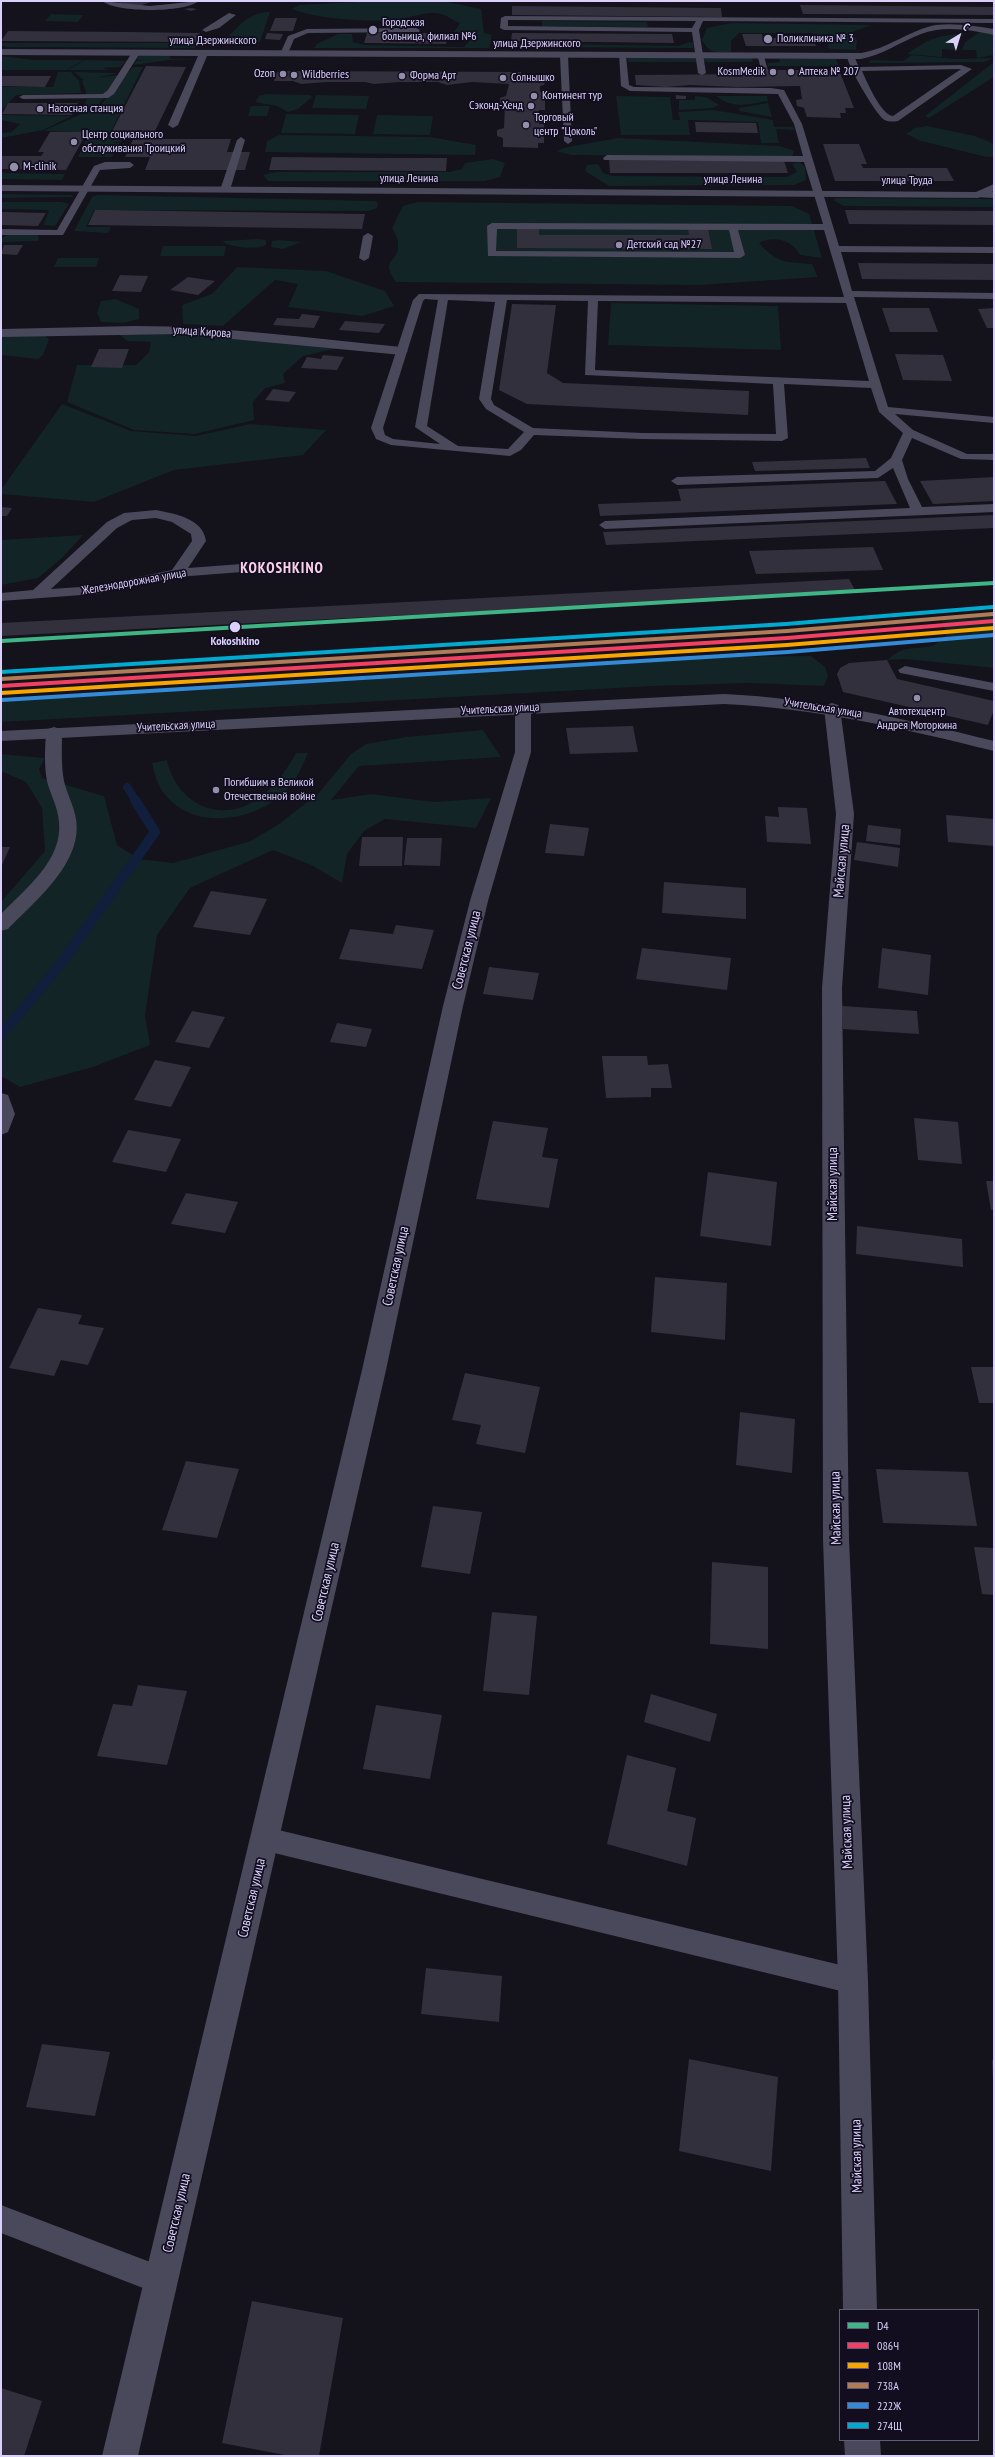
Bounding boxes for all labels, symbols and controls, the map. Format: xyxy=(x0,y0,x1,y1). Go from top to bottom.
place label: Городская больница, филиал №6 xyxy=(382,16,477,44)
north arrow xyxy=(939,16,979,56)
text: С xyxy=(960,19,973,34)
marker: Городская больница, филиал №6 xyxy=(367,24,379,36)
place label: Поликлиника № 3 xyxy=(777,32,854,46)
marker: Поликлиника № 3 xyxy=(762,33,774,45)
street label: улица Дзержинского xyxy=(169,34,257,48)
street label: улица Дзержинского xyxy=(493,37,581,51)
place label: KosmMedik xyxy=(717,65,765,79)
place label: Аптека № 207 xyxy=(799,65,859,79)
place label: Ozon xyxy=(254,67,275,81)
marker: KosmMedik xyxy=(768,67,778,77)
marker: Аптека № 207 xyxy=(786,67,796,77)
place label: Wildberries xyxy=(302,68,349,82)
marker: Ozon xyxy=(278,69,288,79)
place label: Форма Арт xyxy=(410,69,456,83)
marker: Wildberries xyxy=(289,70,299,80)
marker: Форма Арт xyxy=(397,71,407,81)
place label: Солнышко xyxy=(511,71,555,85)
marker: Солнышко xyxy=(498,73,508,83)
place label: Континент тур xyxy=(542,89,602,103)
marker: Континент тур xyxy=(529,91,539,101)
place label: Сэконд-Хенд xyxy=(469,99,523,113)
marker: Сэконд-Хенд xyxy=(526,101,536,111)
place label: Насосная станция xyxy=(48,102,123,116)
marker: Насосная станция xyxy=(35,104,45,114)
place label: Торговый центр "Цоколь" xyxy=(534,111,597,139)
marker: Торговый центр "Цоколь" xyxy=(521,120,531,130)
place label: Центр социального обслуживания Троицкий xyxy=(82,128,185,156)
marker: Центр социального обслуживания Троицкий xyxy=(69,137,79,147)
place label: M-clinik xyxy=(23,160,56,174)
marker: M-clinik xyxy=(8,161,20,173)
street label: улица Ленина xyxy=(380,172,438,186)
street label: улица Ленина xyxy=(704,173,762,187)
street label: улица Труда xyxy=(882,174,932,188)
place label: Детский сад №27 xyxy=(627,238,702,252)
marker: Детский сад №27 xyxy=(614,240,624,250)
street label: улица Кирова xyxy=(172,323,232,341)
district label: KOKOSHKINO xyxy=(240,560,324,578)
street label: Железнодорожная улица xyxy=(81,566,187,598)
marker: Kokoshkino xyxy=(228,620,242,634)
place label: Kokoshkino xyxy=(210,635,260,649)
marker: Автотехцентр Андрея Моторкина xyxy=(912,693,922,703)
street label: Учительская улица xyxy=(783,695,863,721)
street label: Учительская улица xyxy=(460,700,540,718)
place label: Автотехцентр Андрея Моторкина xyxy=(877,705,957,733)
street label: Учительская улица xyxy=(136,717,216,735)
place label: Погибшим в Великой Отечественной войне xyxy=(224,776,315,804)
marker: Погибшим в Великой Отечественной войне xyxy=(211,785,221,795)
street label: Майская улица xyxy=(830,824,854,898)
street label: Советская улица xyxy=(449,909,485,991)
street label: Майская улица xyxy=(825,1147,841,1221)
street label: Советская улица xyxy=(379,1225,413,1307)
street label: Майская улица xyxy=(827,1471,845,1545)
street label: Советская улица xyxy=(309,1541,343,1623)
street label: Майская улица xyxy=(837,1795,857,1869)
street label: Советская улица xyxy=(235,1857,269,1939)
street label: Майская улица xyxy=(848,2119,866,2193)
street label: Советская улица xyxy=(160,2172,194,2254)
legend xyxy=(839,2309,979,2441)
text: D4 xyxy=(877,2318,889,2333)
text: 086Ч xyxy=(877,2338,899,2353)
text: 108М xyxy=(877,2358,901,2373)
text: 738А xyxy=(877,2378,899,2393)
text: 222Ж xyxy=(877,2398,901,2413)
text: 274Щ xyxy=(877,2418,902,2433)

